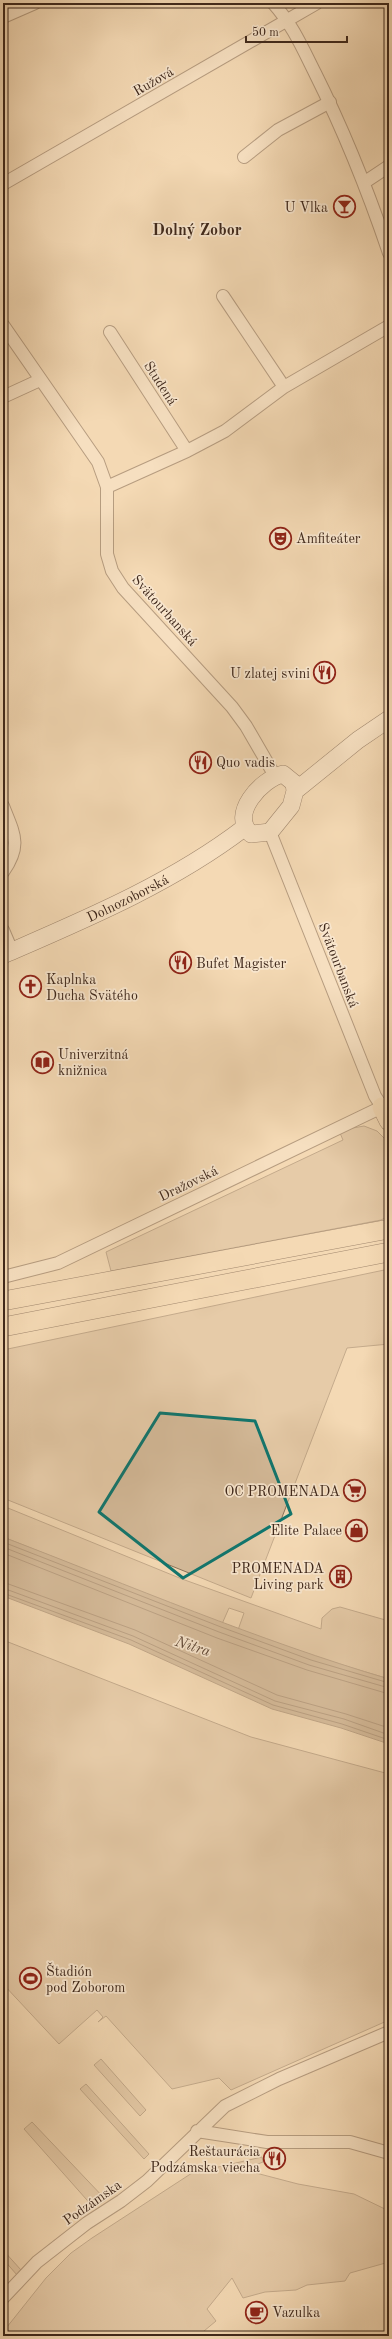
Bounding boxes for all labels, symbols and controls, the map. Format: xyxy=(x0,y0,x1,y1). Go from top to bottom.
scale bar xyxy=(246,18,347,44)
text: 50 m xyxy=(252,26,279,39)
street label: Ružová xyxy=(131,65,176,99)
bar icon: U Vlka xyxy=(331,194,357,220)
place label: U Vlka xyxy=(284,201,328,215)
district label: Dolný Zobor xyxy=(152,223,242,239)
street label: Studená xyxy=(141,359,179,408)
theatre icon: Amfiteáter xyxy=(268,525,294,551)
place label: Amfiteáter xyxy=(296,532,361,546)
street label: Svätourbanská xyxy=(129,573,200,649)
restaurant icon: U zlatej svini xyxy=(312,660,338,686)
place label: U zlatej svini xyxy=(230,667,310,681)
restaurant icon: Quo vadis xyxy=(187,749,213,775)
place label: Quo vadis xyxy=(216,756,275,770)
street label: Dolnozoborská xyxy=(85,872,171,925)
street label: Svätourbanská xyxy=(315,921,361,1010)
restaurant icon: Bufet Magister xyxy=(168,950,194,976)
place label: Bufet Magister xyxy=(196,957,286,971)
place label: Kaplnka Ducha Svätého xyxy=(46,973,138,1003)
church icon: Kaplnka Ducha Svätého xyxy=(17,974,43,1000)
place label: Univerzitná knižnica xyxy=(58,1048,129,1078)
library icon: Univerzitná knižnica xyxy=(29,1049,55,1075)
street label: Dražovská xyxy=(157,1164,220,1204)
supermarket icon: OC PROMENADA xyxy=(342,1478,368,1504)
place label: OC PROMENADA xyxy=(224,1485,340,1499)
shop icon: Elite Palace xyxy=(344,1517,370,1543)
place label: Elite Palace xyxy=(270,1524,342,1538)
place label: PROMENADA Living park xyxy=(232,1562,324,1592)
building icon: PROMENADA Living park xyxy=(327,1563,353,1589)
water label: Nitra xyxy=(172,1634,212,1660)
place label: Štadión pod Zoborom xyxy=(46,1962,125,1995)
sports icon: Štadión pod Zoborom xyxy=(18,1966,44,1992)
place label: Reštaurácia Podzámska viecha xyxy=(150,2145,260,2175)
restaurant icon: Reštaurácia Podzámska viecha xyxy=(262,2146,288,2172)
street label: Podzámska xyxy=(61,2178,124,2228)
cafe icon: Vazulka xyxy=(243,2299,269,2325)
place label: Vazulka xyxy=(272,2306,320,2320)

